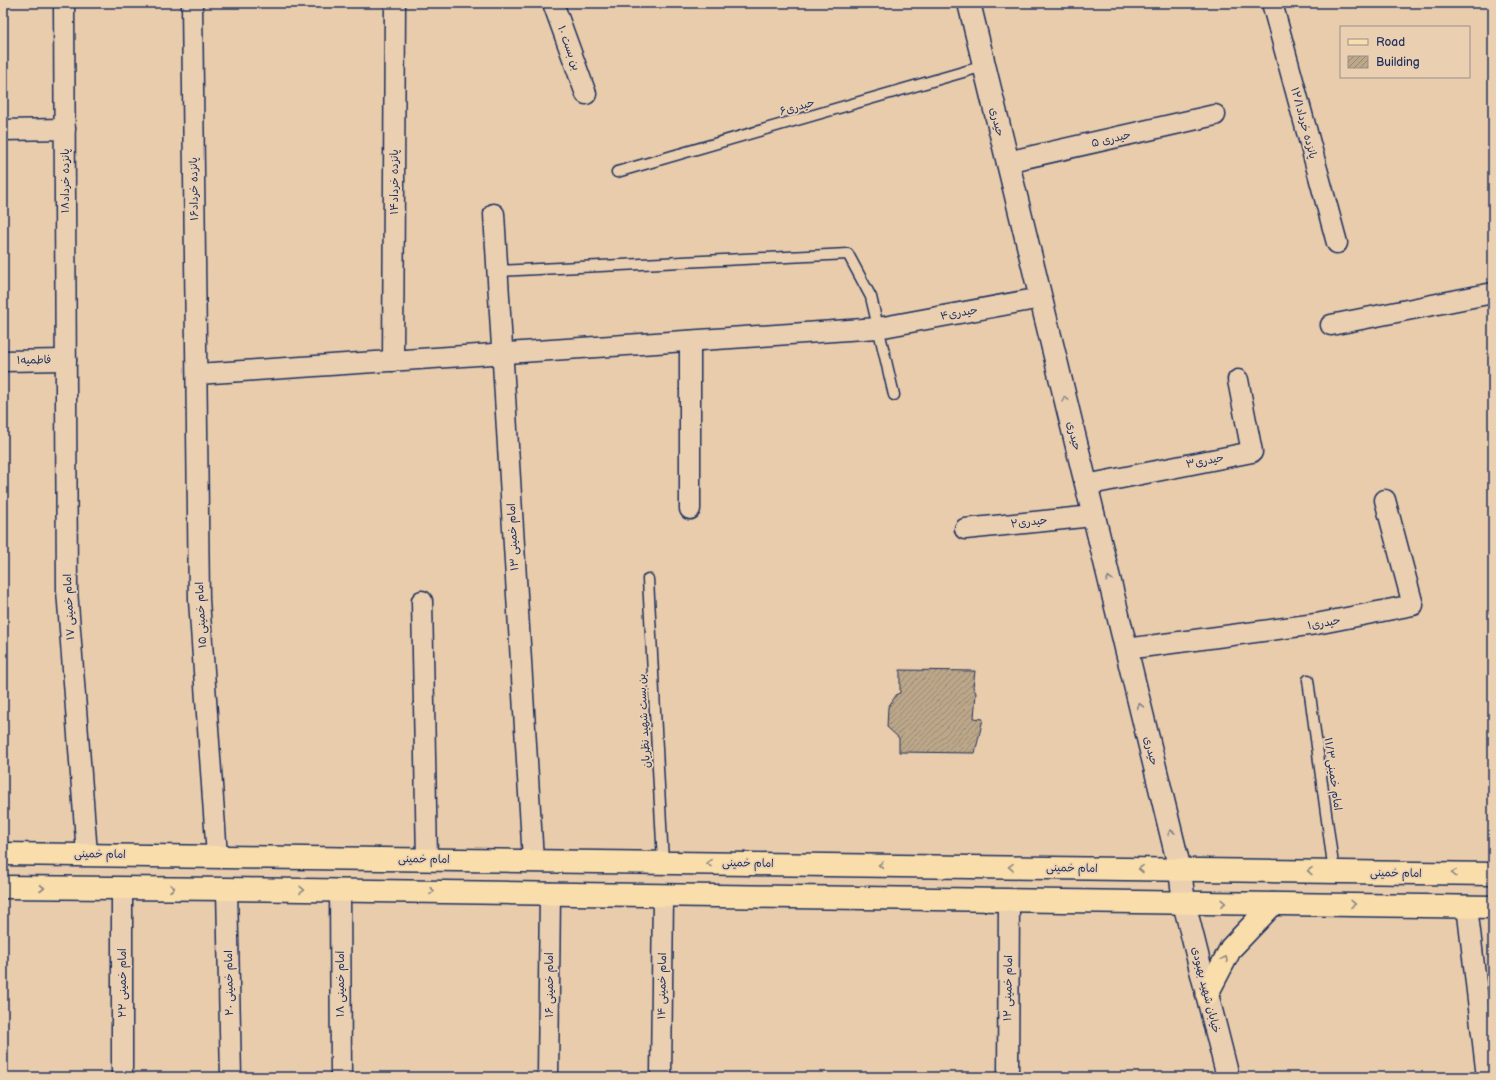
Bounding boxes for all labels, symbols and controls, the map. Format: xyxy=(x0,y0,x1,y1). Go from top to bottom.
street label: بن بست ۱۰ xyxy=(554,24,583,73)
legend xyxy=(1340,26,1470,78)
text: Road xyxy=(1376,35,1405,50)
text: Building xyxy=(1376,55,1420,70)
street label: پانزده خرداد۱۲/۱ xyxy=(1288,86,1320,160)
street label: حیدری۶ xyxy=(778,96,816,118)
street label: حیدری xyxy=(987,106,1007,138)
street label: حیدری ۵ xyxy=(1090,128,1132,150)
street label: پانزده خرداد۱۸ xyxy=(59,149,72,213)
street label: پانزده خرداد۱۴ xyxy=(388,149,401,215)
street label: پانزده خرداد۱۶ xyxy=(187,157,201,221)
street label: حیدری۴ xyxy=(939,303,979,323)
street label: فاطمیه۱ xyxy=(17,353,51,367)
one-way arrow xyxy=(1061,395,1070,402)
street label: حیدری xyxy=(1064,420,1084,452)
street label: حیدری۳ xyxy=(1185,451,1225,471)
street label: امام خمینی ۱۳ xyxy=(505,503,523,571)
street label: حیدری۲ xyxy=(1010,514,1048,530)
street label: امام خمینی ۱۷ xyxy=(61,573,79,641)
one-way arrow xyxy=(1105,576,1113,582)
street label: امام خمینی ۱۵ xyxy=(193,581,211,648)
street label: حیدری۱ xyxy=(1306,614,1342,632)
street label: بن بست شهید نظریان xyxy=(635,673,654,769)
one-way arrow xyxy=(1136,702,1144,709)
street label: حیدری xyxy=(1141,735,1161,767)
street label: امام خمینی۱۱/۳ xyxy=(1319,737,1345,812)
one-way arrow xyxy=(1167,829,1176,836)
street label: امام خمینی xyxy=(74,847,126,863)
street label: امام خمینی xyxy=(398,852,450,868)
street label: امام خمینی xyxy=(722,856,774,872)
one-way arrow xyxy=(706,859,712,867)
one-way arrow xyxy=(878,861,884,869)
street label: امام خمینی xyxy=(1046,861,1098,877)
one-way arrow xyxy=(1008,863,1014,871)
one-way arrow xyxy=(1138,865,1144,873)
street label: امام خمینی xyxy=(1370,866,1422,882)
one-way arrow xyxy=(1307,867,1313,875)
one-way arrow xyxy=(1451,869,1457,878)
one-way arrow xyxy=(39,884,45,892)
one-way arrow xyxy=(169,884,175,892)
one-way arrow xyxy=(299,886,305,894)
one-way arrow xyxy=(429,887,435,896)
one-way arrow xyxy=(1220,899,1226,907)
one-way arrow xyxy=(1350,900,1356,909)
street label: خیابان شهید بهبودی xyxy=(1188,945,1223,1035)
street label: امام خمینی ۲۲ xyxy=(116,948,131,1018)
street label: امام خمینی ۲۰ xyxy=(222,950,238,1016)
street label: امام خمینی ۱۸ xyxy=(334,951,349,1017)
street label: امام خمینی ۱۶ xyxy=(543,952,558,1018)
street label: امام خمینی ۱۴ xyxy=(655,952,671,1020)
street label: امام خمینی ۱۲ xyxy=(1001,955,1017,1021)
one-way arrow xyxy=(1220,956,1228,964)

